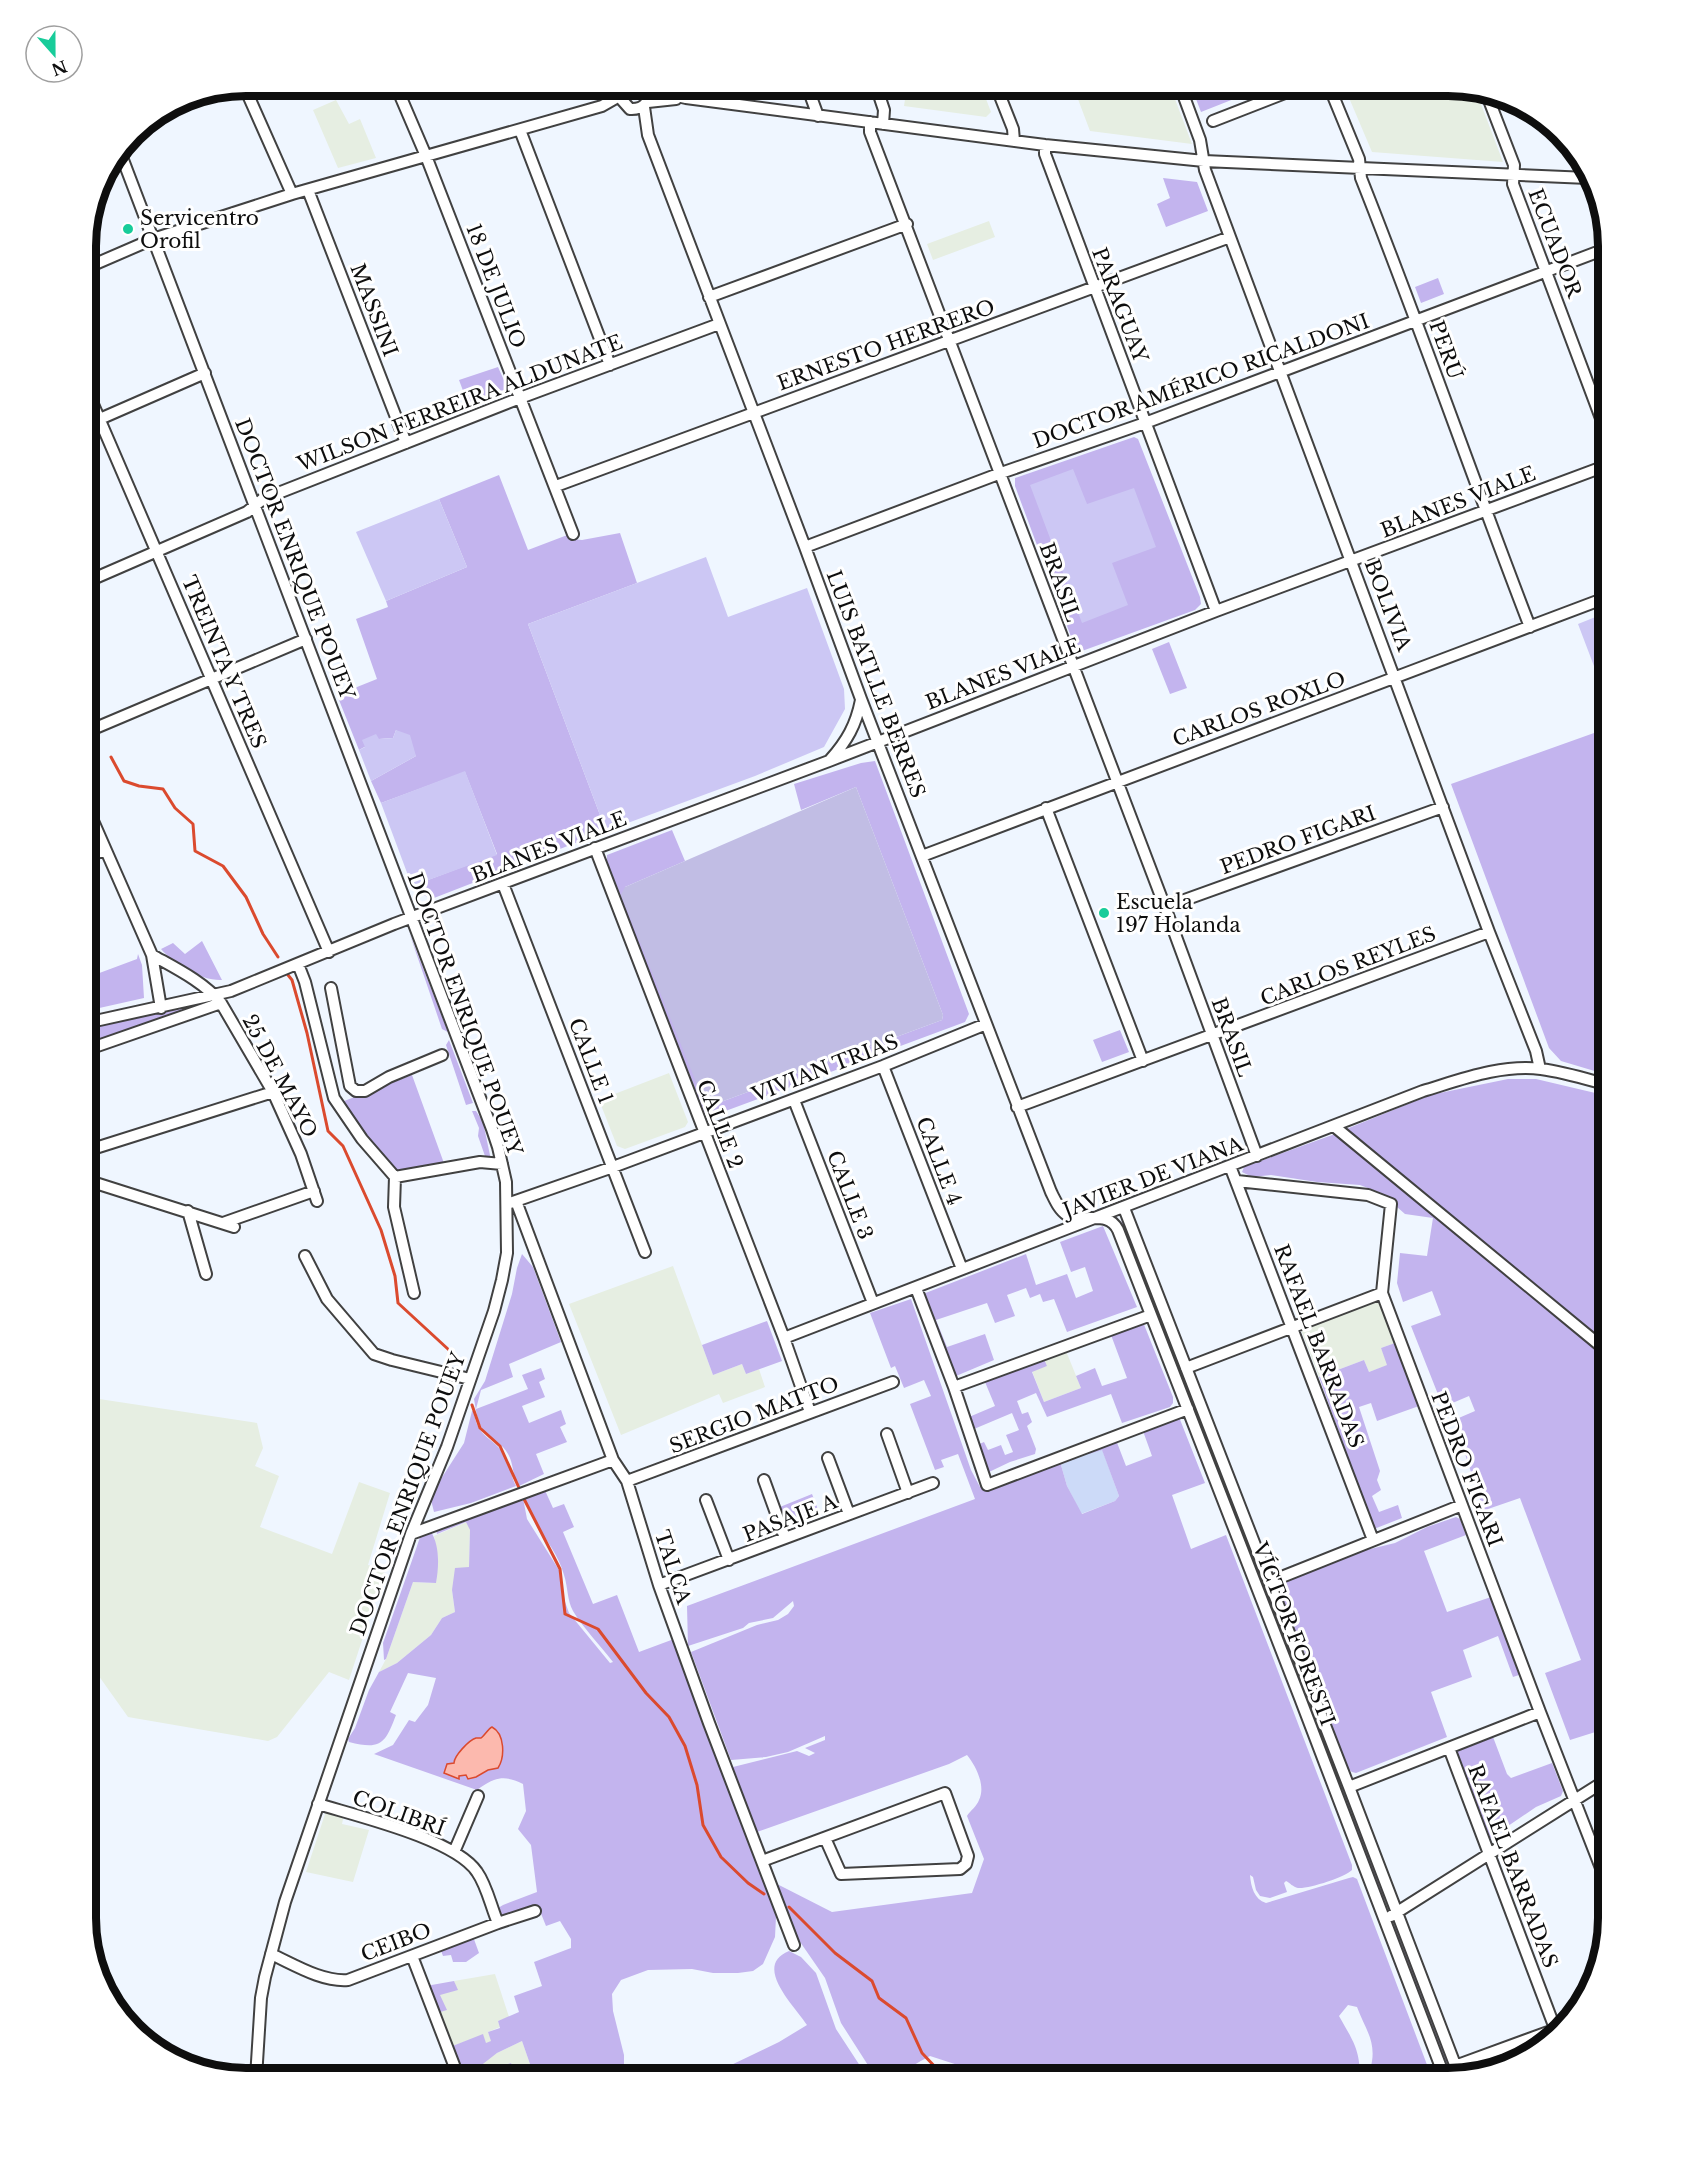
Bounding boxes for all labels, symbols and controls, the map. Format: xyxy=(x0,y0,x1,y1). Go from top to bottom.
north arrow xyxy=(24,24,84,84)
text: N xyxy=(49,56,70,80)
street label: ECUADOR xyxy=(1523,185,1587,302)
place label: Servicentro Orofil xyxy=(140,206,259,253)
street label: 18 DE JULIO xyxy=(461,221,531,351)
marker: Servicentro Orofil xyxy=(121,222,135,236)
street label: PARAGUAY xyxy=(1087,244,1153,366)
street label: MASSINI xyxy=(345,260,403,360)
street label: ERNESTO HERRERO xyxy=(774,294,998,396)
street label: DOCTOR AMÉRICO RICALDONI xyxy=(1029,308,1372,453)
street label: PERÚ xyxy=(1424,317,1469,383)
street label: WILSON FERREIRA ALDUNATE xyxy=(293,330,626,477)
street label: DOCTOR ENRIQUE POUEY xyxy=(230,415,360,703)
street label: BLANES VIALE xyxy=(1377,461,1539,543)
street label: BRASIL xyxy=(1035,539,1085,625)
street label: BOLIVIA xyxy=(1360,556,1417,655)
street label: LUIS BATLLE BERRES xyxy=(822,567,930,801)
street label: TREINTA Y TRES xyxy=(177,572,271,752)
street label: BLANES VIALE xyxy=(922,633,1084,715)
street label: CARLOS ROXLO xyxy=(1169,667,1349,751)
street label: PEDRO FIGARI xyxy=(1217,801,1379,879)
street label: BLANES VIALE xyxy=(468,806,630,888)
street label: DOCTOR ENRIQUE POUEY xyxy=(403,869,528,1159)
place label: Escuela 197 Holanda xyxy=(1116,890,1241,937)
marker: Escuela 197 Holanda xyxy=(1097,906,1111,920)
street label: CARLOS REYLES xyxy=(1257,921,1439,1011)
street label: BRASIL xyxy=(1207,994,1257,1080)
street label: 25 DE MAYO xyxy=(238,1010,322,1142)
street label: CALLE 1 xyxy=(564,1015,618,1107)
street label: VIVIAN TRIAS xyxy=(747,1029,902,1107)
street label: CALLE 2 xyxy=(692,1076,748,1172)
street label: CALLE 4 xyxy=(911,1114,967,1208)
street label: JAVIER DE VIANA xyxy=(1057,1131,1247,1223)
street label: CALLE 3 xyxy=(822,1147,878,1243)
street label: RAFAEL BARRADAS xyxy=(1269,1241,1369,1451)
street label: DOCTOR ENRIQUE POUEY xyxy=(346,1349,471,1639)
street label: SERGIO MATTO xyxy=(666,1372,842,1458)
street label: PEDRO FIGARI xyxy=(1426,1388,1508,1550)
street label: PASAJE A xyxy=(740,1489,841,1547)
street label: TALCA xyxy=(650,1527,696,1607)
street label: VÍCTOR FORESTI xyxy=(1248,1538,1341,1729)
street label: RAFAEL BARRADAS xyxy=(1463,1761,1563,1971)
street label: COLIBRÍ xyxy=(349,1784,449,1841)
street label: CEIBO xyxy=(358,1918,434,1966)

